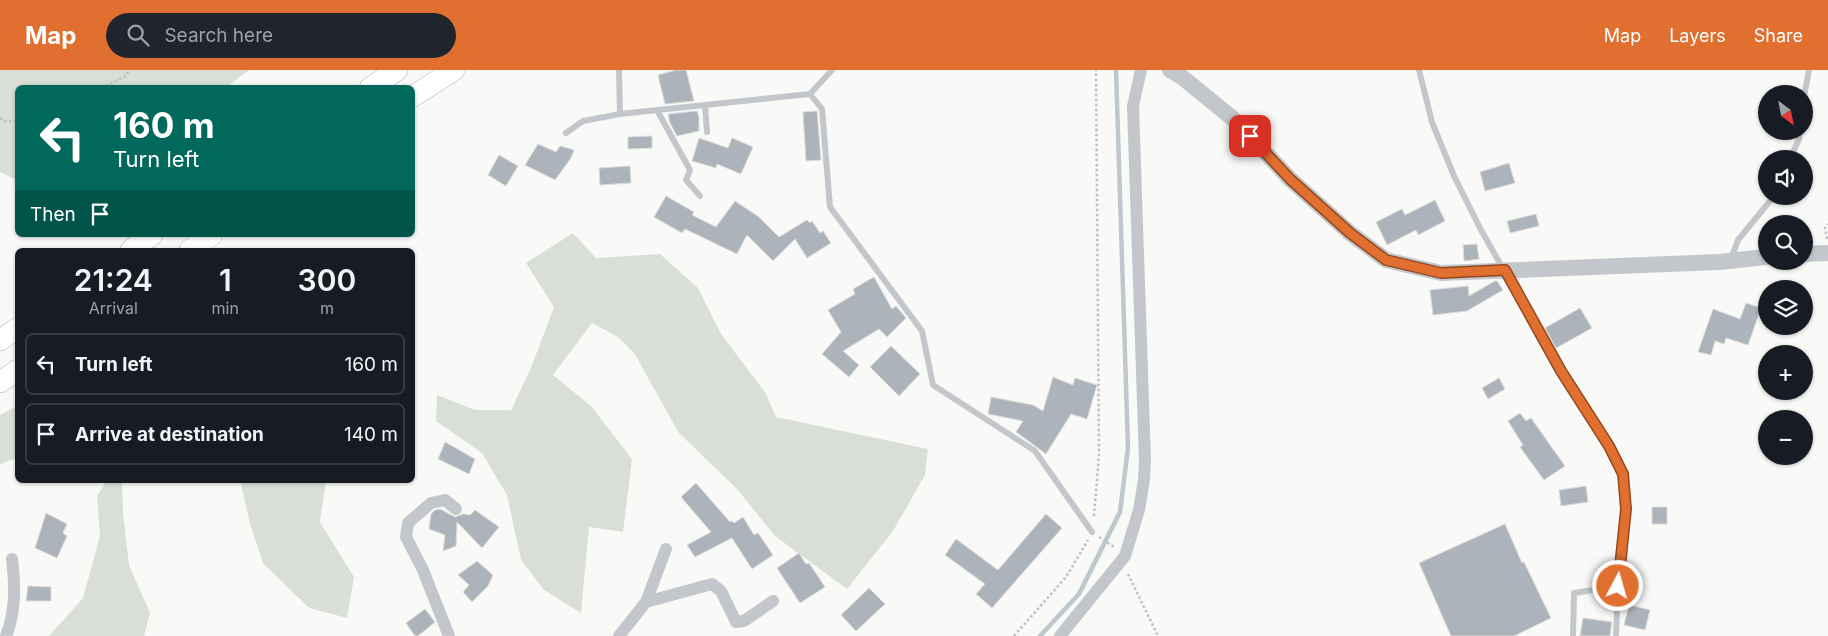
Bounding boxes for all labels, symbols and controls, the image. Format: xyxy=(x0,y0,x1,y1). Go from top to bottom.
search box xyxy=(106,13,456,58)
text: Map xyxy=(25,21,76,50)
icon: search xyxy=(124,21,152,49)
text: Search here xyxy=(164,24,273,47)
text: Map xyxy=(1604,25,1641,46)
text: Layers xyxy=(1669,25,1726,46)
text: Share xyxy=(1754,25,1803,46)
north arrow xyxy=(1758,85,1812,140)
map controls xyxy=(1758,85,1813,465)
text: 160 m xyxy=(113,104,215,146)
icon: left xyxy=(30,105,95,170)
pin xyxy=(1229,115,1271,157)
icon: arrive xyxy=(1236,122,1264,150)
text: Turn left xyxy=(113,146,199,172)
button: sound xyxy=(1758,150,1813,205)
icon: arrive xyxy=(86,200,114,228)
text: Then xyxy=(30,203,76,226)
button: search xyxy=(1758,215,1813,270)
text: 21:24 xyxy=(74,262,153,298)
text: 1 xyxy=(219,262,232,298)
text: 300 xyxy=(298,262,356,298)
button: layers xyxy=(1758,280,1813,335)
text: Arrival xyxy=(89,298,138,318)
text: min xyxy=(212,298,239,318)
text: m xyxy=(320,298,334,318)
button: + xyxy=(1758,345,1813,400)
icon: left xyxy=(32,350,60,378)
text: Turn left xyxy=(75,353,153,376)
text: 160 m xyxy=(345,353,398,376)
button: − xyxy=(1758,410,1813,465)
icon: arrive xyxy=(32,420,60,448)
text: Arrive at destination xyxy=(75,423,264,446)
text: 140 m xyxy=(344,423,398,446)
position arrow xyxy=(1591,559,1643,611)

